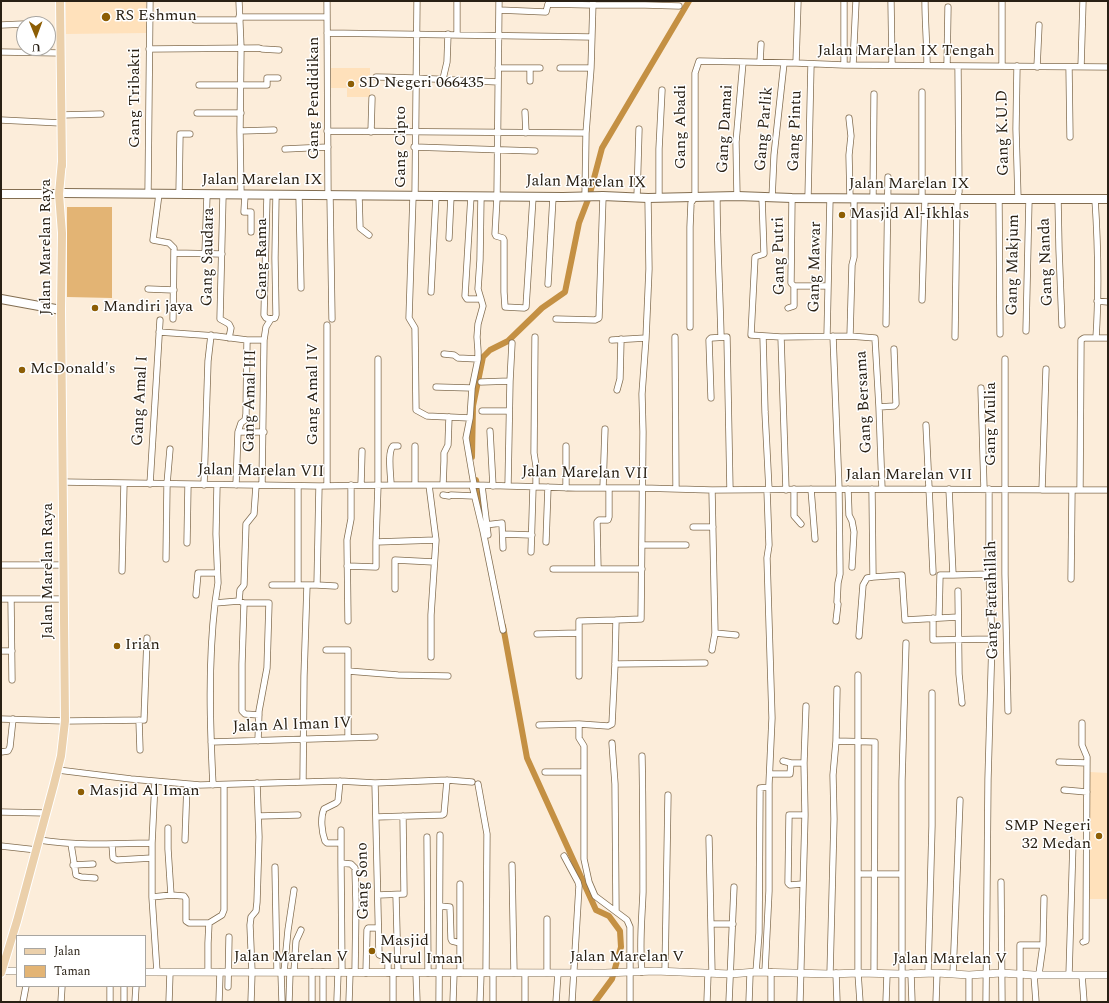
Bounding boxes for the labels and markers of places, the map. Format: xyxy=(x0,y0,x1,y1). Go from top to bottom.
place label: RS Eshmun xyxy=(115,7,197,27)
marker: RS Eshmun xyxy=(100,11,112,23)
place label: SD Negeri 066435 xyxy=(359,74,484,94)
marker: SD Negeri 066435 xyxy=(346,79,356,89)
place label: Masjid Al-Ikhlas xyxy=(850,205,969,225)
marker: Masjid Al-Ikhlas xyxy=(837,210,847,220)
place label: Mandiri jaya xyxy=(103,298,193,318)
marker: Mandiri jaya xyxy=(90,303,100,313)
place label: McDonald's xyxy=(30,360,116,380)
marker: McDonald's xyxy=(17,365,27,375)
place label: Irian xyxy=(125,636,160,656)
marker: Irian xyxy=(112,641,122,651)
place label: Masjid Al Iman xyxy=(89,782,200,802)
marker: Masjid Al Iman xyxy=(76,787,86,797)
place label: SMP Negeri 32 Medan xyxy=(1005,817,1091,855)
marker: SMP Negeri 32 Medan xyxy=(1094,831,1104,841)
place label: Masjid Nurul Iman xyxy=(380,932,463,970)
marker: Masjid Nurul Iman xyxy=(367,946,377,956)

